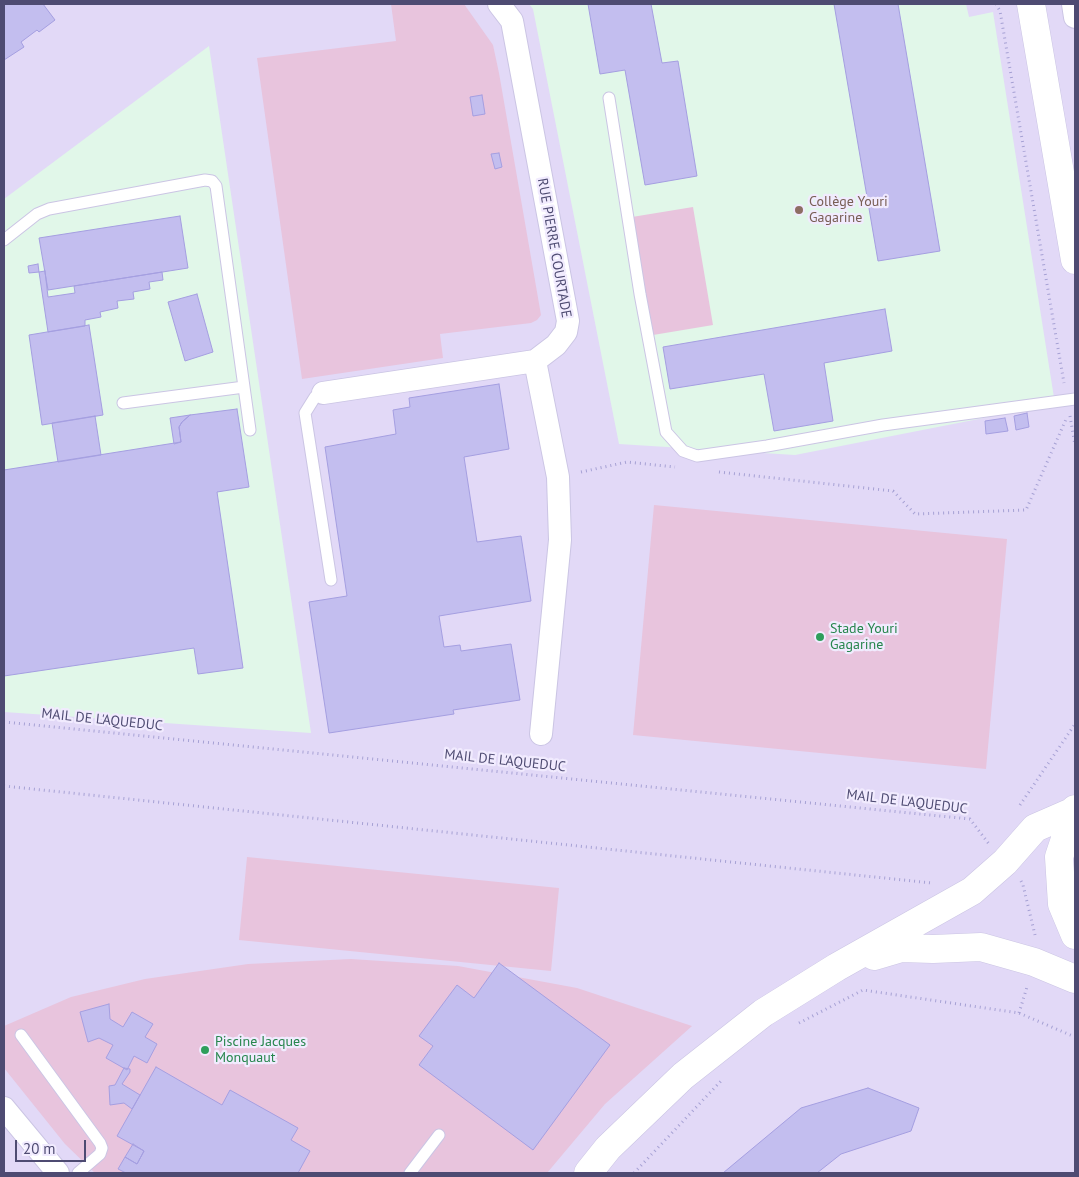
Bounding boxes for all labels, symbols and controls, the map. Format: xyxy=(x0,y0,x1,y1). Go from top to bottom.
street label: RUE PIERRE COURTADE xyxy=(533,177,575,319)
place label: Collège Youri Gagarine xyxy=(809,194,888,226)
marker: Collège Youri Gagarine xyxy=(793,204,805,216)
place label: Stade Youri Gagarine xyxy=(830,621,898,654)
marker: Stade Youri Gagarine xyxy=(814,631,826,643)
street label: MAIL DE L'AQUEDUC xyxy=(41,705,163,735)
street label: MAIL DE L'AQUEDUC xyxy=(444,746,566,776)
street label: MAIL DE L'AQUEDUC xyxy=(845,786,969,818)
place label: Piscine Jacques Monquaut xyxy=(215,1034,306,1066)
marker: Piscine Jacques Monquaut xyxy=(199,1044,211,1056)
scale bar xyxy=(18,1130,89,1162)
text: 20 m xyxy=(23,1139,56,1158)

